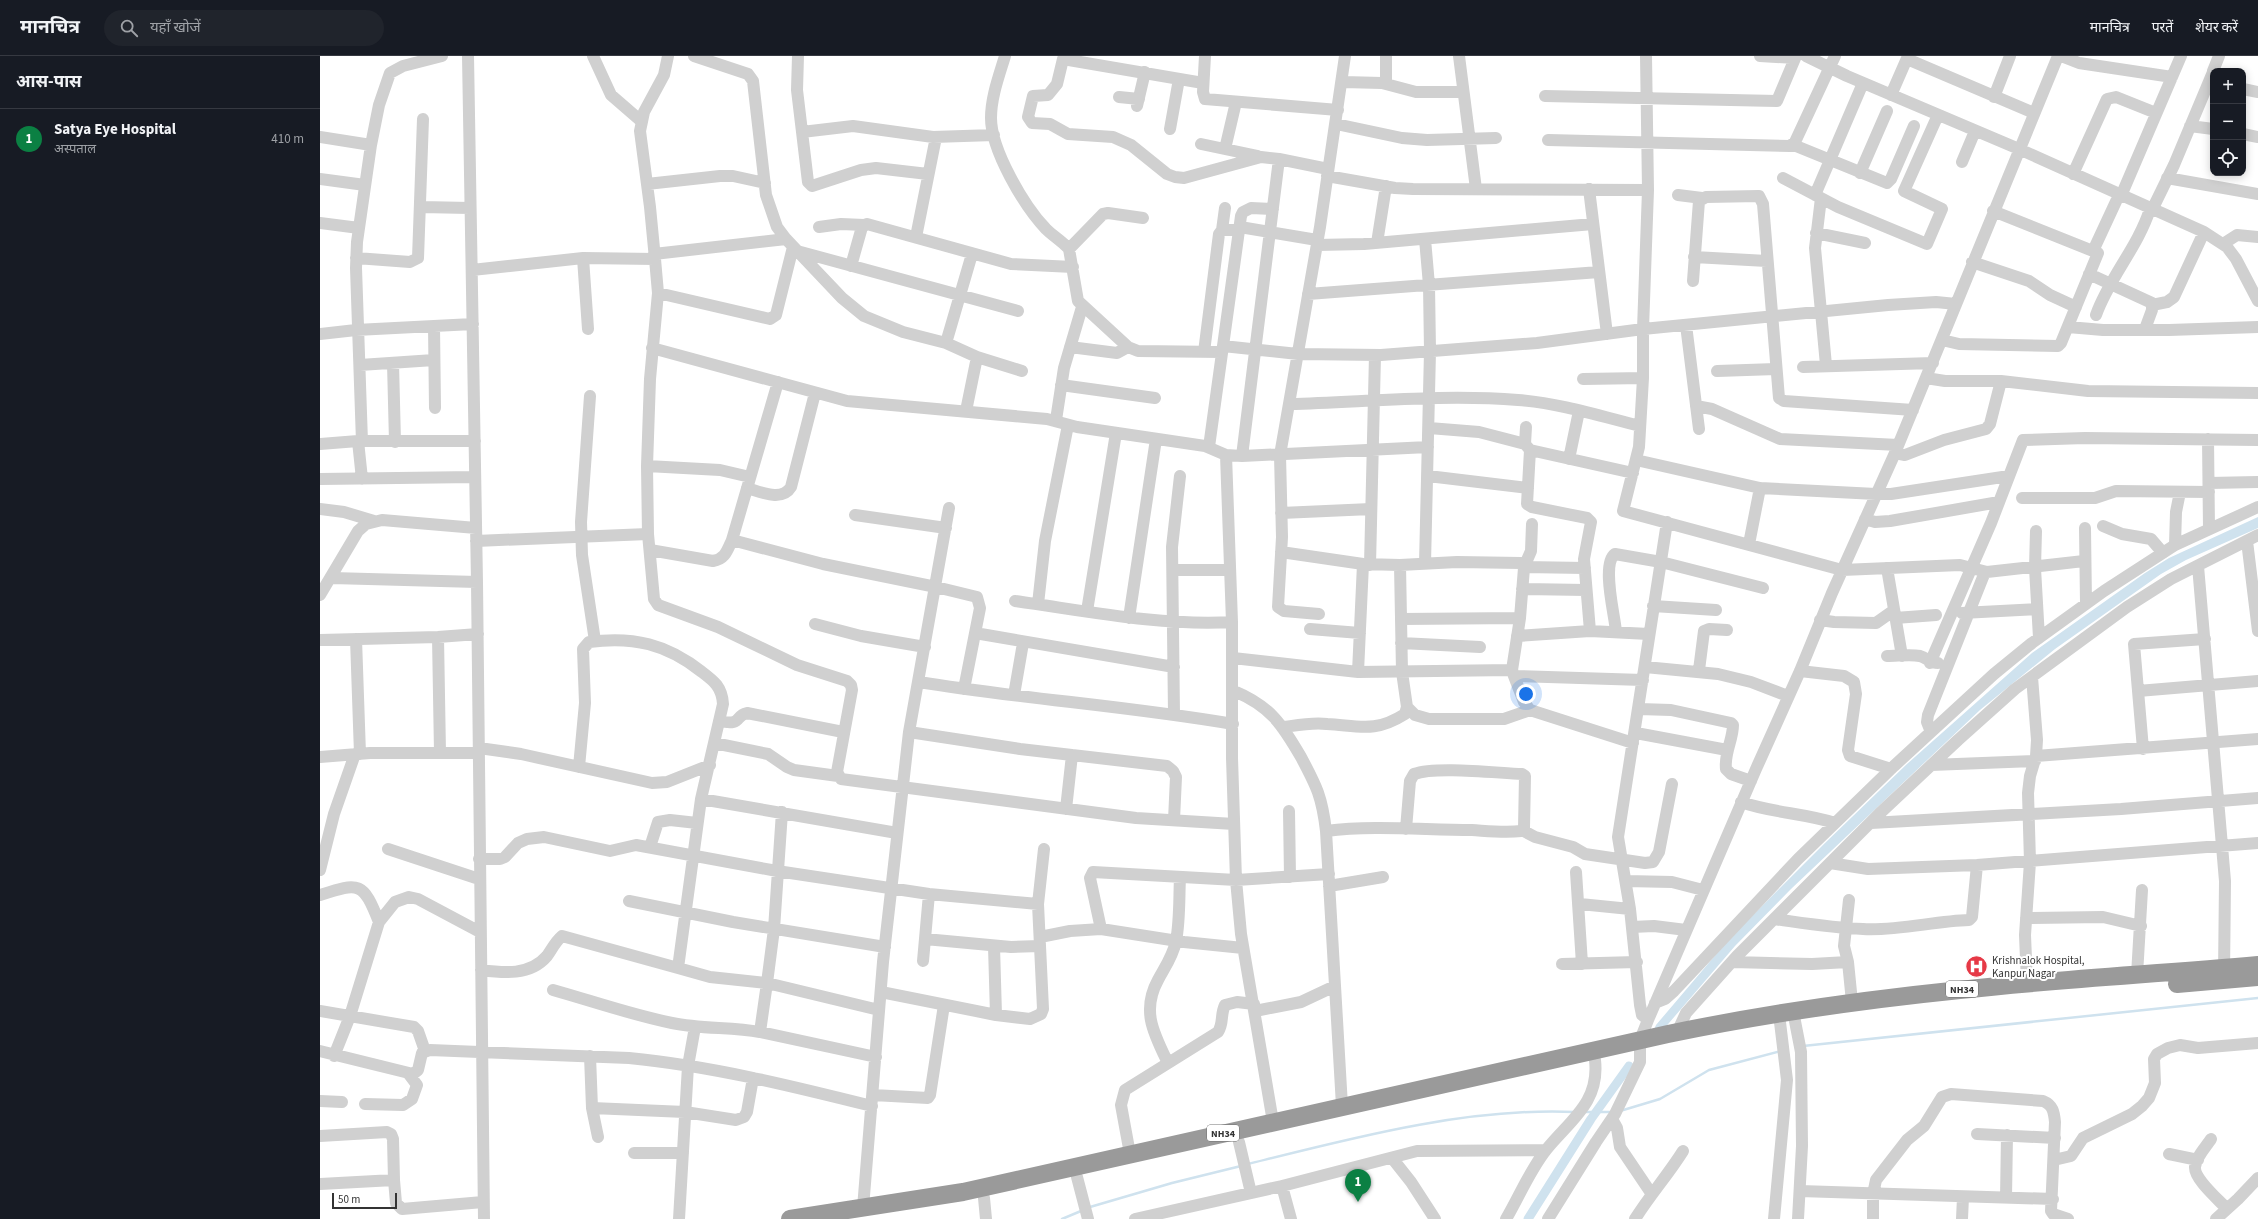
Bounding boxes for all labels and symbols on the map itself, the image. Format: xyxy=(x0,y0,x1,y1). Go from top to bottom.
your location xyxy=(1516,684,1536,704)
hospital icon: Krishnalok Hospital, Kanpur Nagar xyxy=(1963,953,1989,979)
place label: Krishnalok Hospital, Kanpur Nagar xyxy=(1992,953,2085,981)
road number: NH34 xyxy=(1946,981,1978,997)
road number: NH34 xyxy=(1207,1125,1239,1141)
pin: 1 xyxy=(1345,1169,1371,1202)
scale bar xyxy=(332,1191,397,1210)

